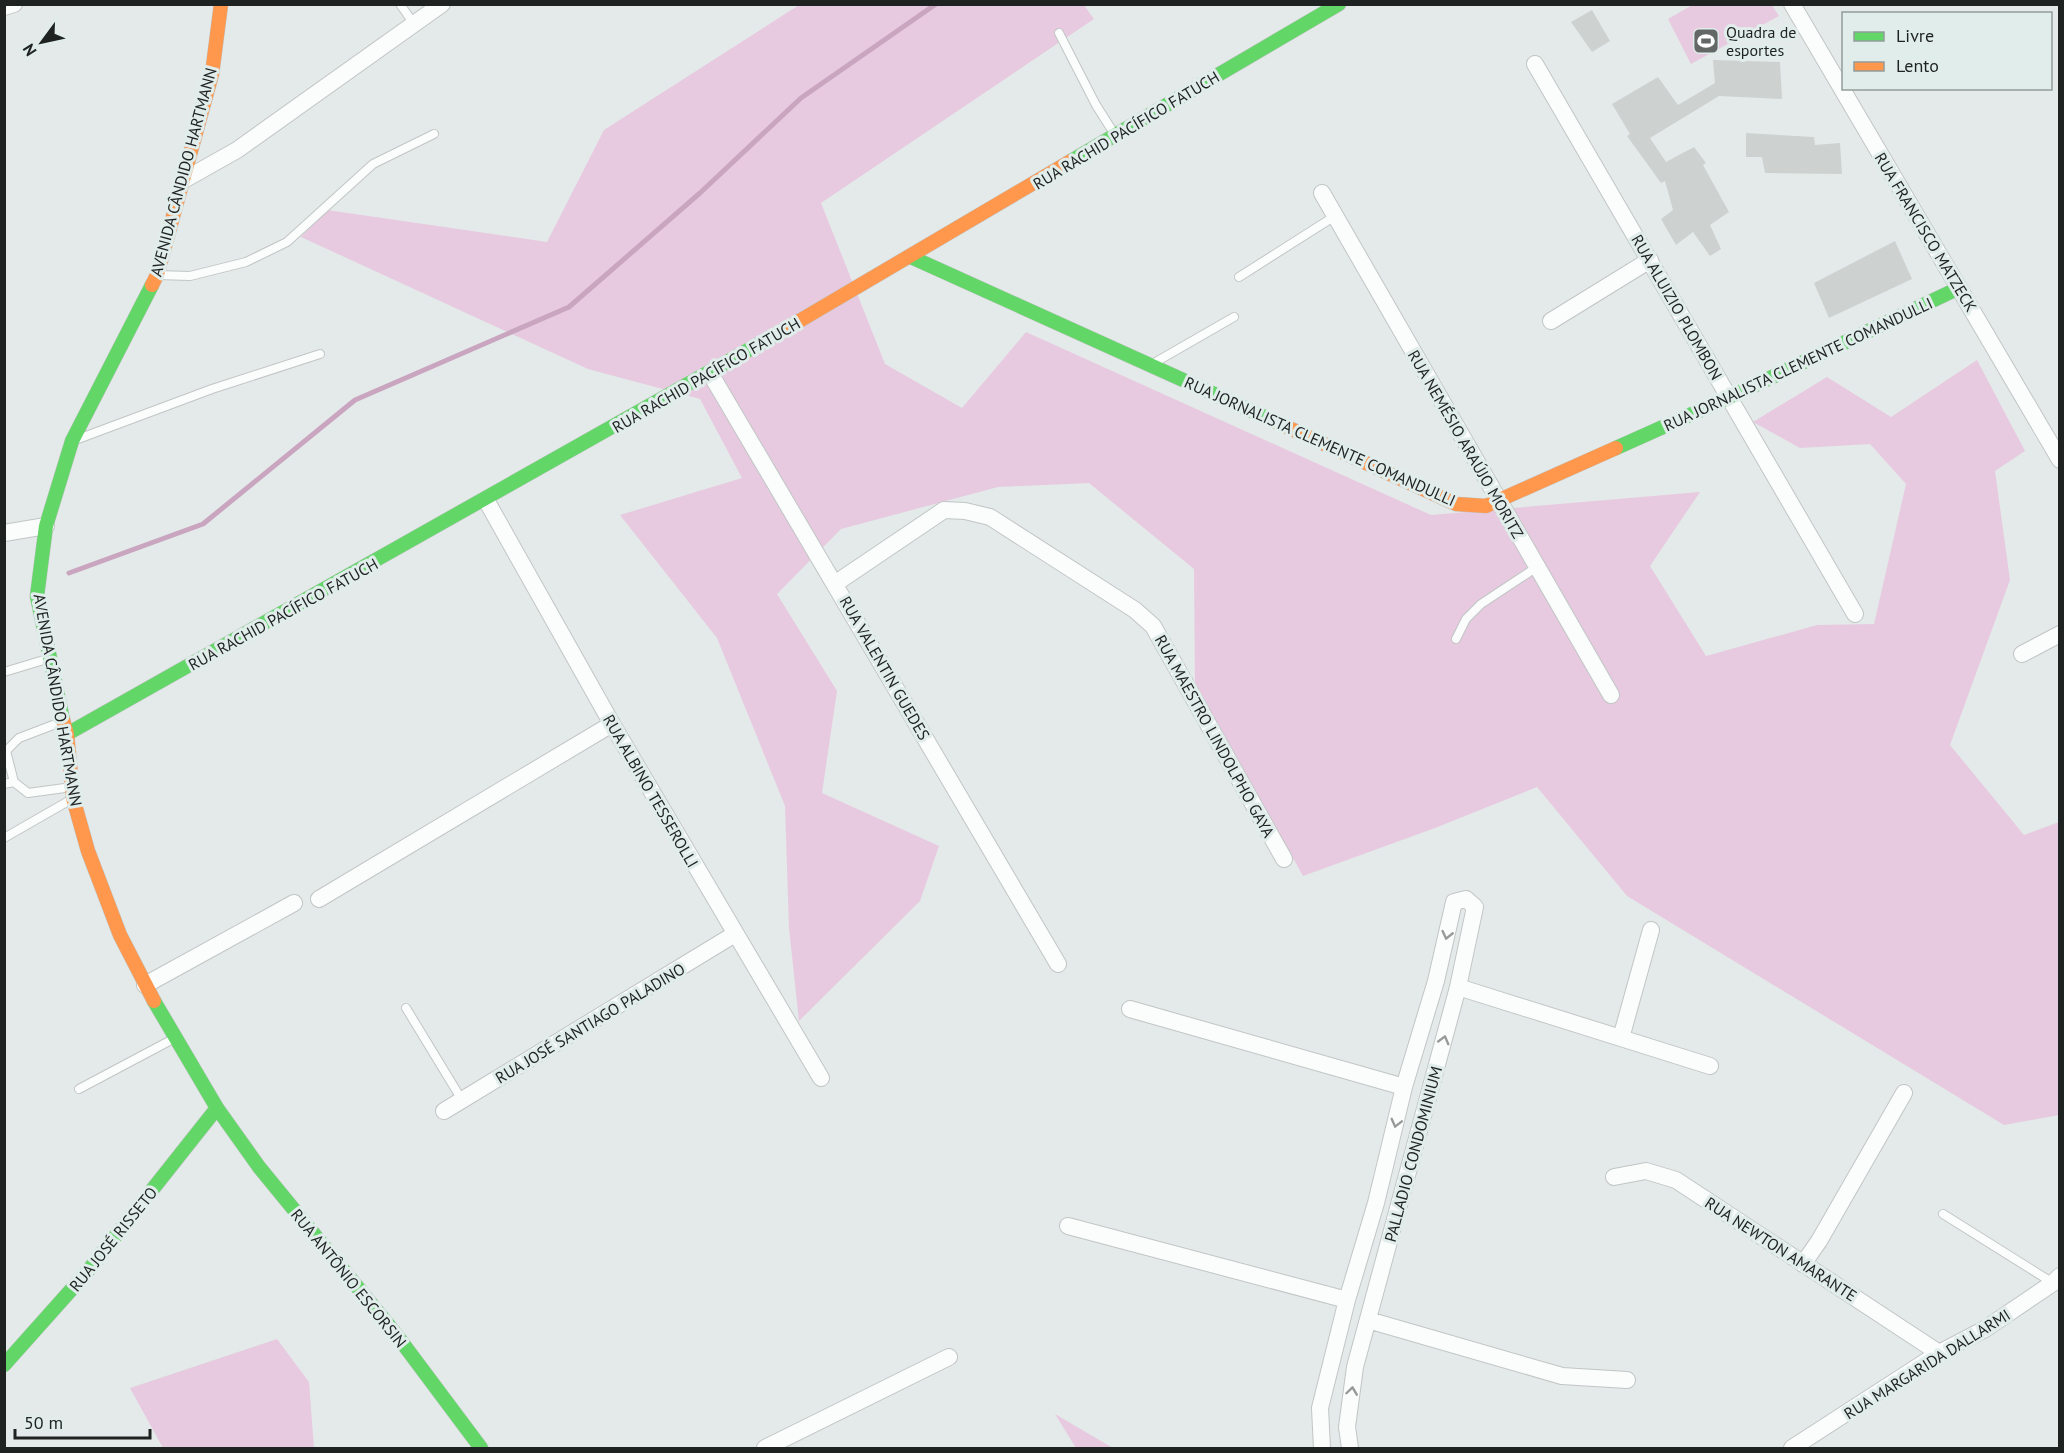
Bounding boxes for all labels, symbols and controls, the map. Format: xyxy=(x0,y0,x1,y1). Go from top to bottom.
north arrow xyxy=(12,12,72,72)
legend xyxy=(1842,12,2052,90)
place label: Quadra de esportes xyxy=(1726,22,1797,60)
text: Livre xyxy=(1896,24,1934,47)
sports icon: Quadra de esportes xyxy=(1691,26,1721,56)
text: N xyxy=(18,40,41,60)
text: Lento xyxy=(1896,54,1939,77)
street label: AVENIDA CÂNDIDO HARTMANN xyxy=(145,65,221,279)
street label: RUA RACHID PACÍFICO FATUCH xyxy=(1029,66,1223,194)
street label: RUA FRANCISCO MATZECK xyxy=(1870,149,1982,315)
street label: RUA ALUIZIO PLOMBON xyxy=(1627,231,1727,383)
street label: RUA JORNALISTA CLEMENTE COMANDULLI xyxy=(1660,293,1936,435)
street label: RUA RACHID PACÍFICO FATUCH xyxy=(609,313,803,437)
street label: RUA NEMÉSIO ARAÚJO MORITZ xyxy=(1404,346,1528,542)
street label: RUA JORNALISTA CLEMENTE COMANDULLI xyxy=(1181,372,1459,510)
street label: RUA RACHID PACÍFICO FATUCH xyxy=(185,553,381,675)
street label: AVENIDA CÂNDIDO HARTMANN xyxy=(29,592,87,808)
street label: RUA VALENTIN GUEDES xyxy=(836,593,934,743)
street label: RUA MAESTRO LINDOLPHO GAYA xyxy=(1151,631,1279,841)
street label: RUA ALBINO TESSEROLLI xyxy=(599,711,703,871)
one-way arrow xyxy=(1441,930,1454,940)
street label: RUA JOSÉ SANTIAGO PALADINO xyxy=(491,958,689,1088)
one-way arrow xyxy=(1437,1035,1449,1046)
street label: PALLADIO CONDOMINIUM xyxy=(1380,1064,1446,1244)
one-way arrow xyxy=(1390,1118,1403,1128)
street label: RUA JOSÉ RISSETO xyxy=(65,1183,161,1295)
street label: RUA NEWTON AMARANTE xyxy=(1701,1192,1861,1306)
street label: RUA ANTÔNIO ESCORSIN xyxy=(287,1205,411,1351)
street label: RUA MARGARIDA DALLARMI xyxy=(1840,1305,2014,1423)
one-way arrow xyxy=(1345,1386,1357,1395)
scale bar xyxy=(15,1402,150,1440)
text: 50 m xyxy=(24,1411,63,1434)

